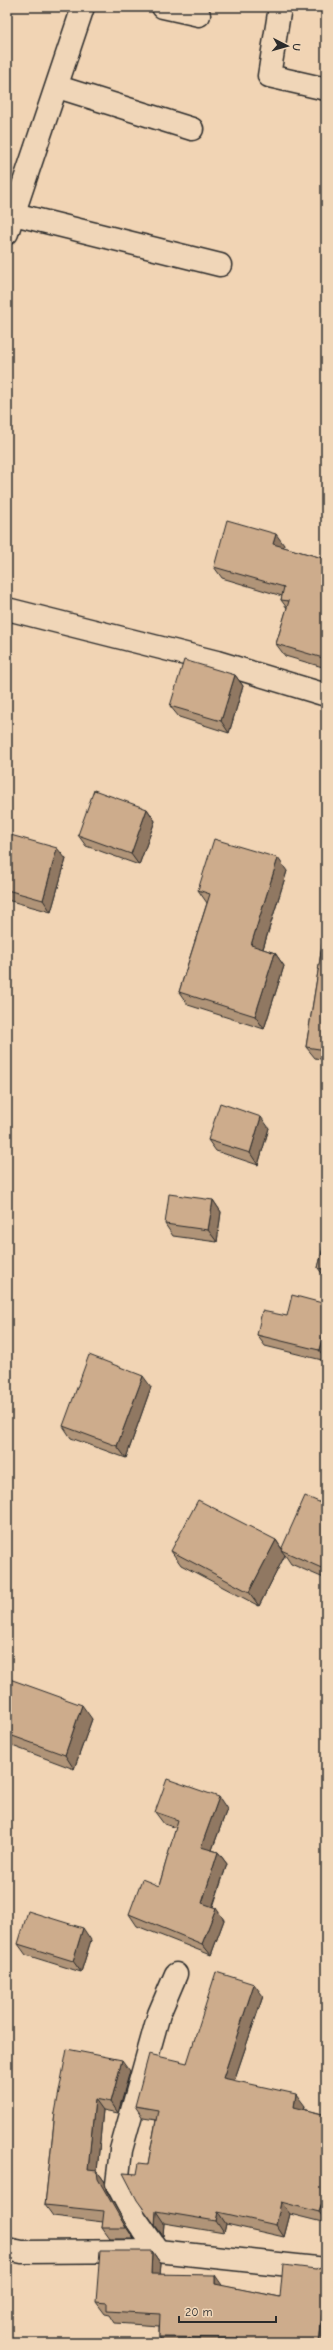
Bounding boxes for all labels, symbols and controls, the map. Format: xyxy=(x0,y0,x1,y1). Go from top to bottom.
north arrow xyxy=(267,26,307,66)
text: U xyxy=(290,43,303,51)
scale bar xyxy=(179,2298,276,2324)
text: 20 m xyxy=(185,2305,213,2319)

